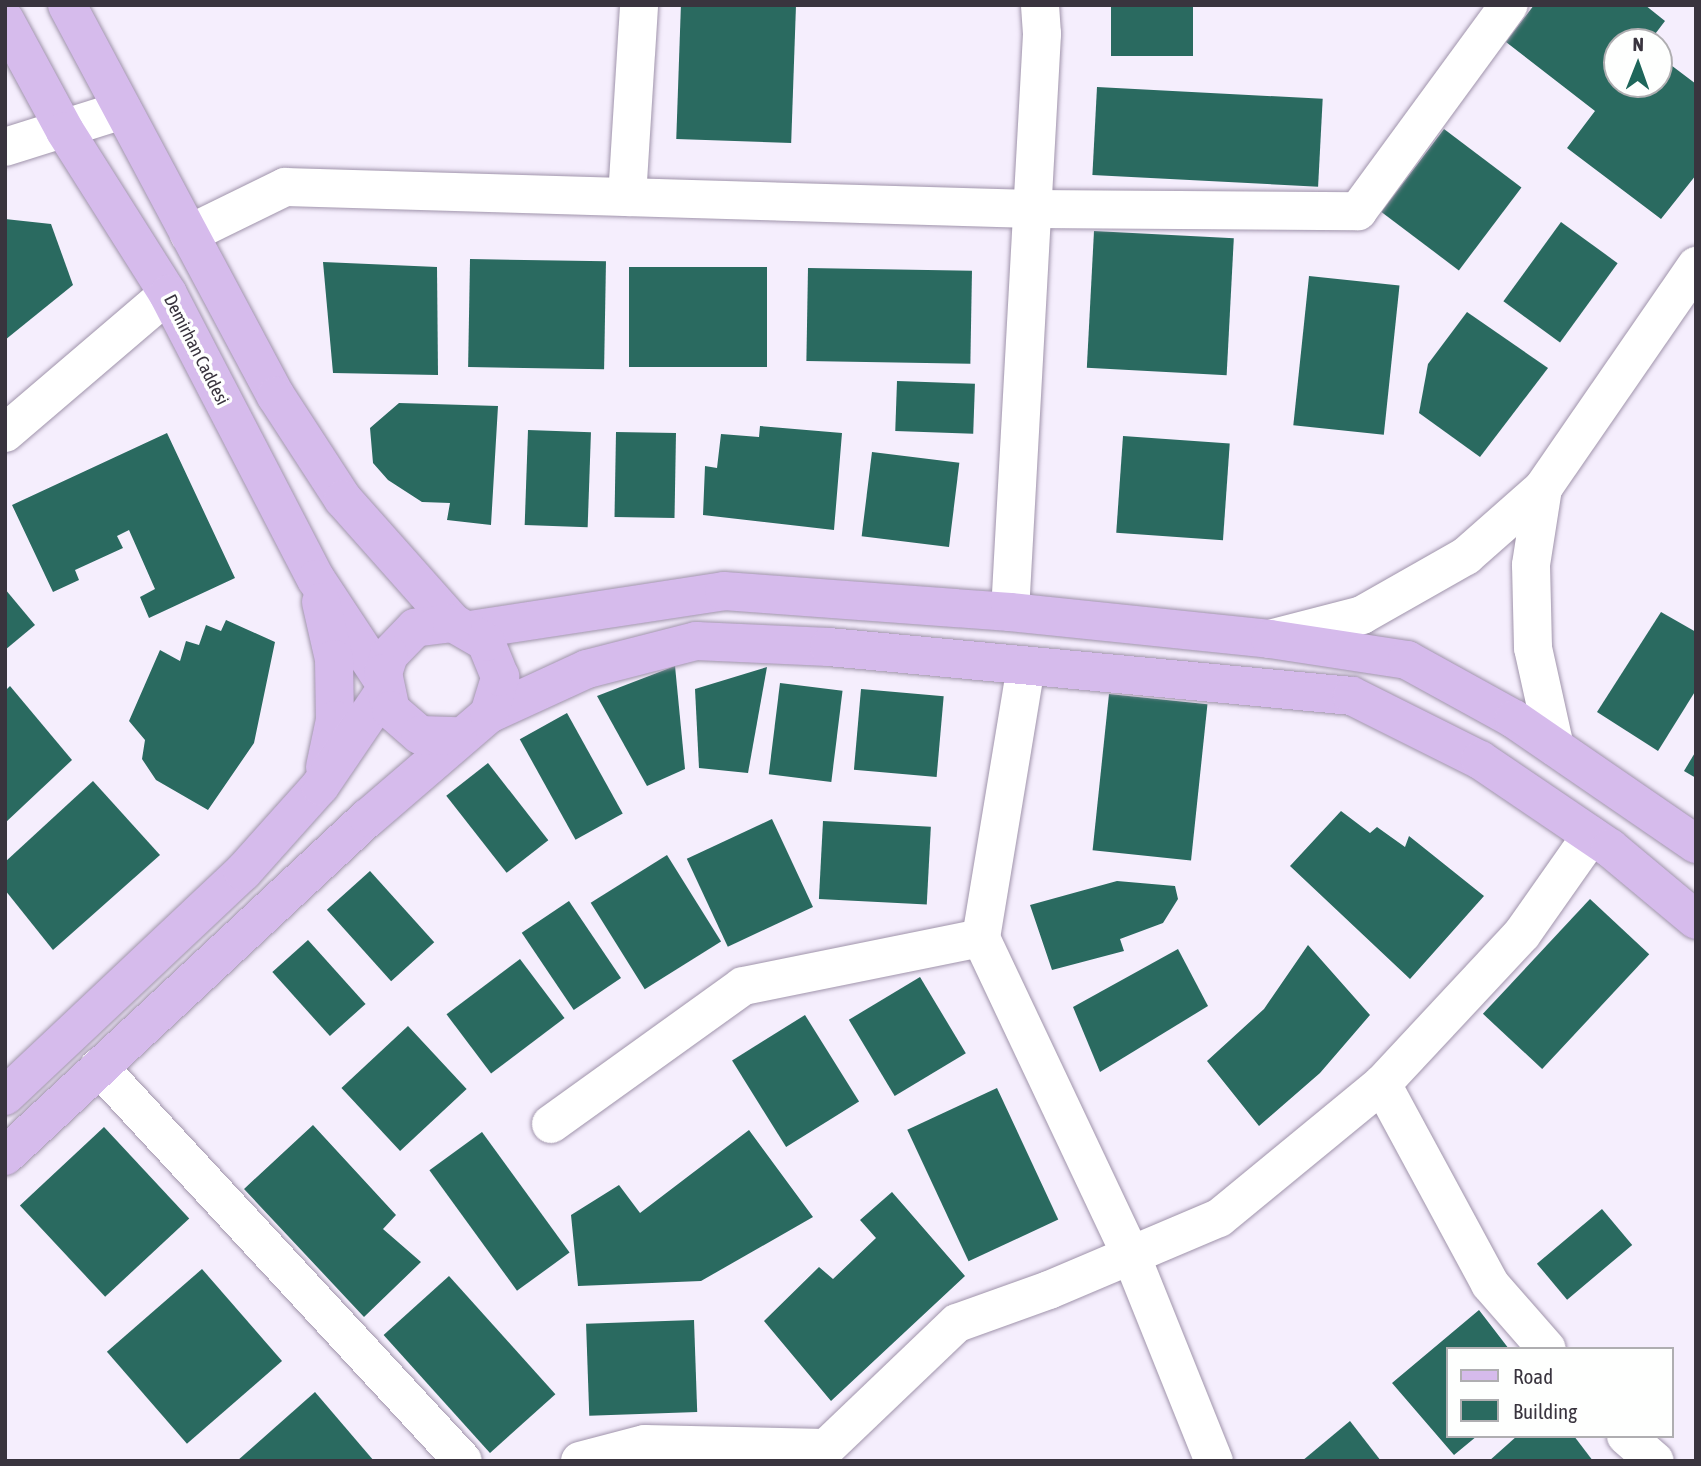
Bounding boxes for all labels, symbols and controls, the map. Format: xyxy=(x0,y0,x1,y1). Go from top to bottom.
north arrow xyxy=(1603,28,1673,98)
text: N xyxy=(1633,33,1644,55)
street label: Demirhan Caddesi xyxy=(159,291,233,409)
legend xyxy=(1446,1347,1673,1438)
text: Road xyxy=(1513,1364,1553,1388)
text: Building xyxy=(1513,1399,1577,1423)

